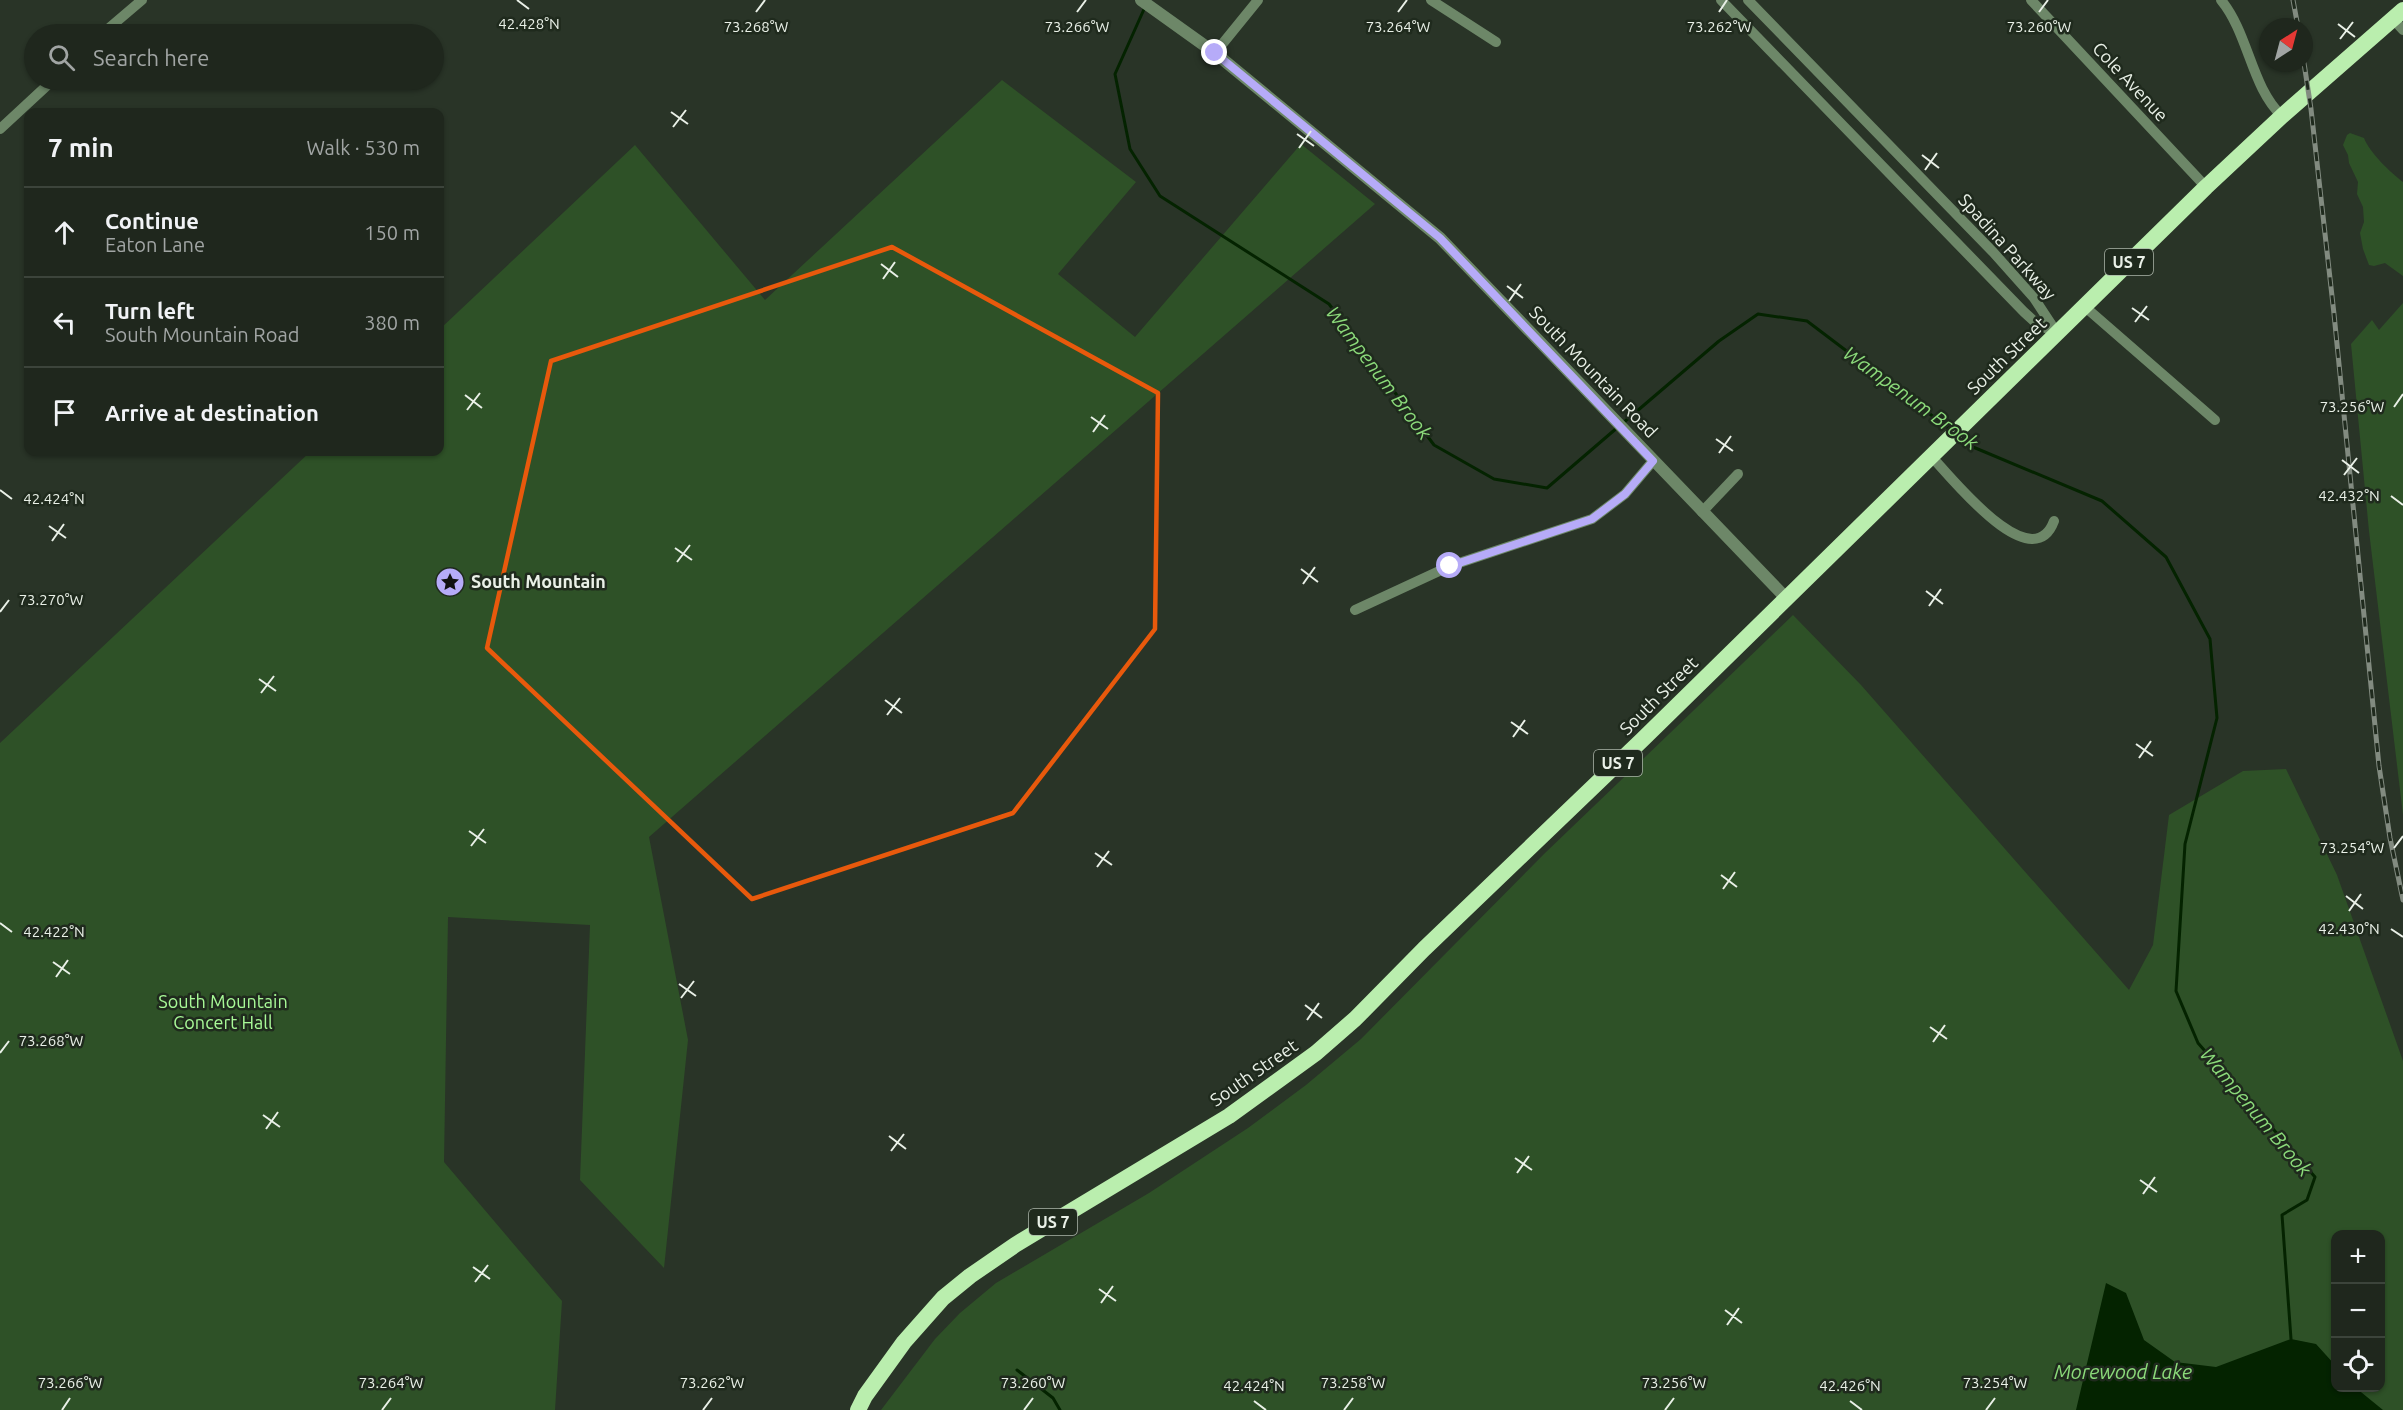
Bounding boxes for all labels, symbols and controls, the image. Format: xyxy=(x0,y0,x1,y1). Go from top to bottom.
text: 42.428°N xyxy=(498,15,560,32)
text: 73.268°W xyxy=(724,18,788,35)
text: 73.266°W xyxy=(1045,18,1109,35)
text: 73.264°W xyxy=(1366,18,1430,35)
text: 73.262°W xyxy=(1687,18,1751,35)
text: 73.260°W xyxy=(2007,18,2071,35)
north arrow xyxy=(2259,18,2313,72)
search box xyxy=(24,24,444,90)
street label: Cole Avenue xyxy=(2089,38,2172,125)
route end xyxy=(1201,39,1227,65)
icon: search xyxy=(45,41,78,74)
text: Search here xyxy=(93,45,209,70)
text: 7 min xyxy=(48,133,114,162)
text: Walk · 530 m xyxy=(307,136,420,159)
street label: Spadina Parkway xyxy=(1955,189,2061,304)
text: Continue xyxy=(105,208,199,233)
icon: ahead xyxy=(48,216,81,249)
text: 150 m xyxy=(364,221,420,244)
text: Eaton Lane xyxy=(105,233,205,256)
road number: US 7 xyxy=(2105,249,2153,275)
text: Turn left xyxy=(105,298,195,323)
street label: South Mountain Road xyxy=(1526,301,1662,441)
water label: Wampenum Brook xyxy=(1322,302,1437,444)
icon: left xyxy=(48,306,81,339)
text: 380 m xyxy=(364,311,420,334)
street label: South Street xyxy=(1963,313,2050,398)
text: South Mountain Road xyxy=(105,323,299,346)
water label: Wampenum Brook xyxy=(1839,341,1984,455)
icon: arrive xyxy=(48,396,81,429)
text: 73.256°W xyxy=(2320,398,2384,415)
text: Arrive at destination xyxy=(105,400,319,425)
text: 42.432°N xyxy=(2318,487,2380,504)
text: 42.424°N xyxy=(23,490,85,507)
route start xyxy=(1436,552,1462,578)
place icon: South Mountain xyxy=(434,566,466,598)
place label: South Mountain xyxy=(471,571,606,591)
text: 73.270°W xyxy=(19,591,83,608)
street label: South Street xyxy=(1615,652,1701,738)
road number: US 7 xyxy=(1594,750,1642,776)
text: 73.254°W xyxy=(2320,839,2384,856)
text: 42.430°N xyxy=(2318,920,2380,937)
text: 42.422°N xyxy=(23,923,85,940)
park label: South Mountain Concert Hall xyxy=(158,991,288,1032)
text: 73.268°W xyxy=(19,1032,83,1049)
street label: South Street xyxy=(1206,1035,1301,1110)
water label: Wampenum Brook xyxy=(2196,1043,2317,1181)
road number: US 7 xyxy=(1029,1209,1077,1235)
map controls xyxy=(2331,1230,2385,1392)
button: + xyxy=(2331,1230,2385,1284)
button: − xyxy=(2331,1284,2385,1338)
button: locate xyxy=(2331,1338,2385,1392)
water label: Morewood Lake xyxy=(2054,1360,2192,1383)
text: 73.266°W xyxy=(38,1374,102,1391)
text: 73.264°W xyxy=(359,1374,423,1391)
text: 73.262°W xyxy=(680,1374,744,1391)
text: 73.260°W xyxy=(1001,1374,1065,1391)
text: 73.258°W xyxy=(1321,1374,1385,1391)
text: 73.256°W xyxy=(1642,1374,1706,1391)
text: 73.254°W xyxy=(1963,1374,2027,1391)
text: 42.424°N xyxy=(1223,1377,1285,1394)
text: 42.426°N xyxy=(1819,1377,1881,1394)

